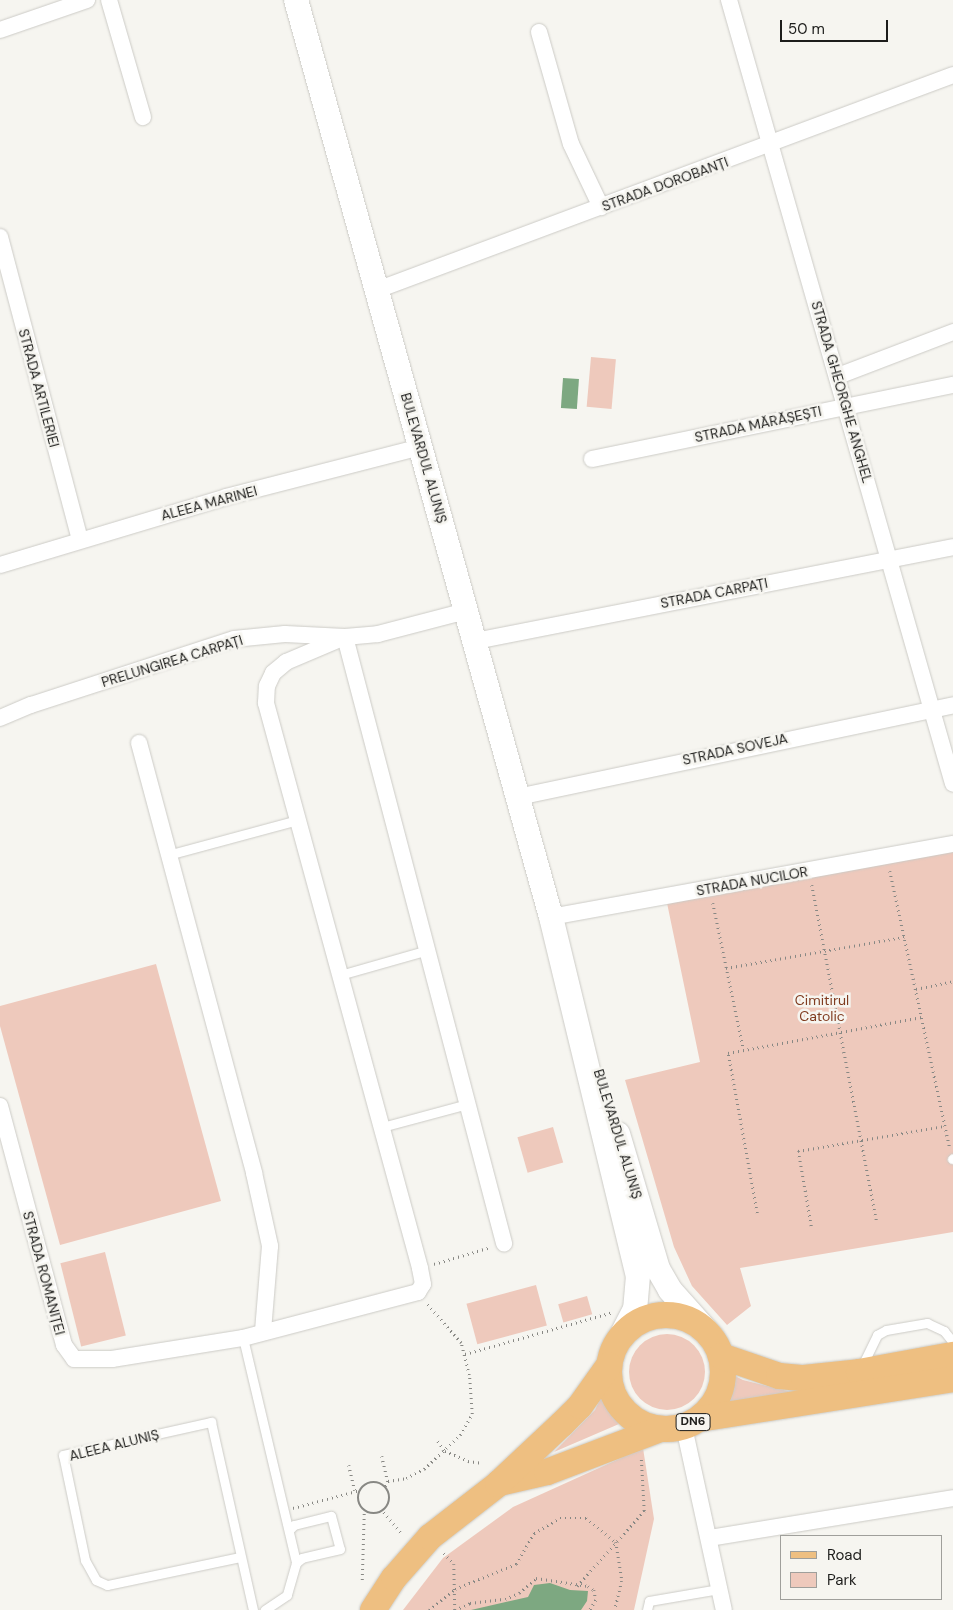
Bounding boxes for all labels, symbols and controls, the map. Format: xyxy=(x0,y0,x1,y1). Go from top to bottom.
scale bar xyxy=(783,10,890,42)
text: 50 m xyxy=(788,19,825,39)
street label: STRADA DOROBANȚI xyxy=(599,153,731,215)
street label: STRADA GHEORGHE ANGHEL xyxy=(808,299,876,485)
street label: STRADA ARTILERIEI xyxy=(15,327,63,449)
street label: BULEVARDUL ALUNIȘ xyxy=(397,391,451,525)
street label: STRADA MĂRĂȘEȘTI xyxy=(693,402,823,446)
street label: ALEEA MARINEI xyxy=(159,482,259,524)
street label: STRADA CARPAȚI xyxy=(659,574,769,612)
street label: PRELUNGIREA CARPAȚI xyxy=(99,631,245,691)
street label: STRADA SOVEJA xyxy=(681,730,789,768)
street label: STRADA NUCILOR xyxy=(695,863,809,899)
park label: Cimitirul Catolic xyxy=(795,992,849,1024)
street label: BULEVARDUL ALUNIȘ xyxy=(590,1067,646,1201)
street label: STRADA ROMANIȚEI xyxy=(19,1209,69,1337)
road number: DN6 xyxy=(676,1412,710,1431)
street label: ALEEA ALUNIȘ xyxy=(67,1426,161,1464)
legend xyxy=(780,1535,943,1600)
text: Road xyxy=(827,1545,862,1565)
text: Park xyxy=(827,1570,857,1590)

